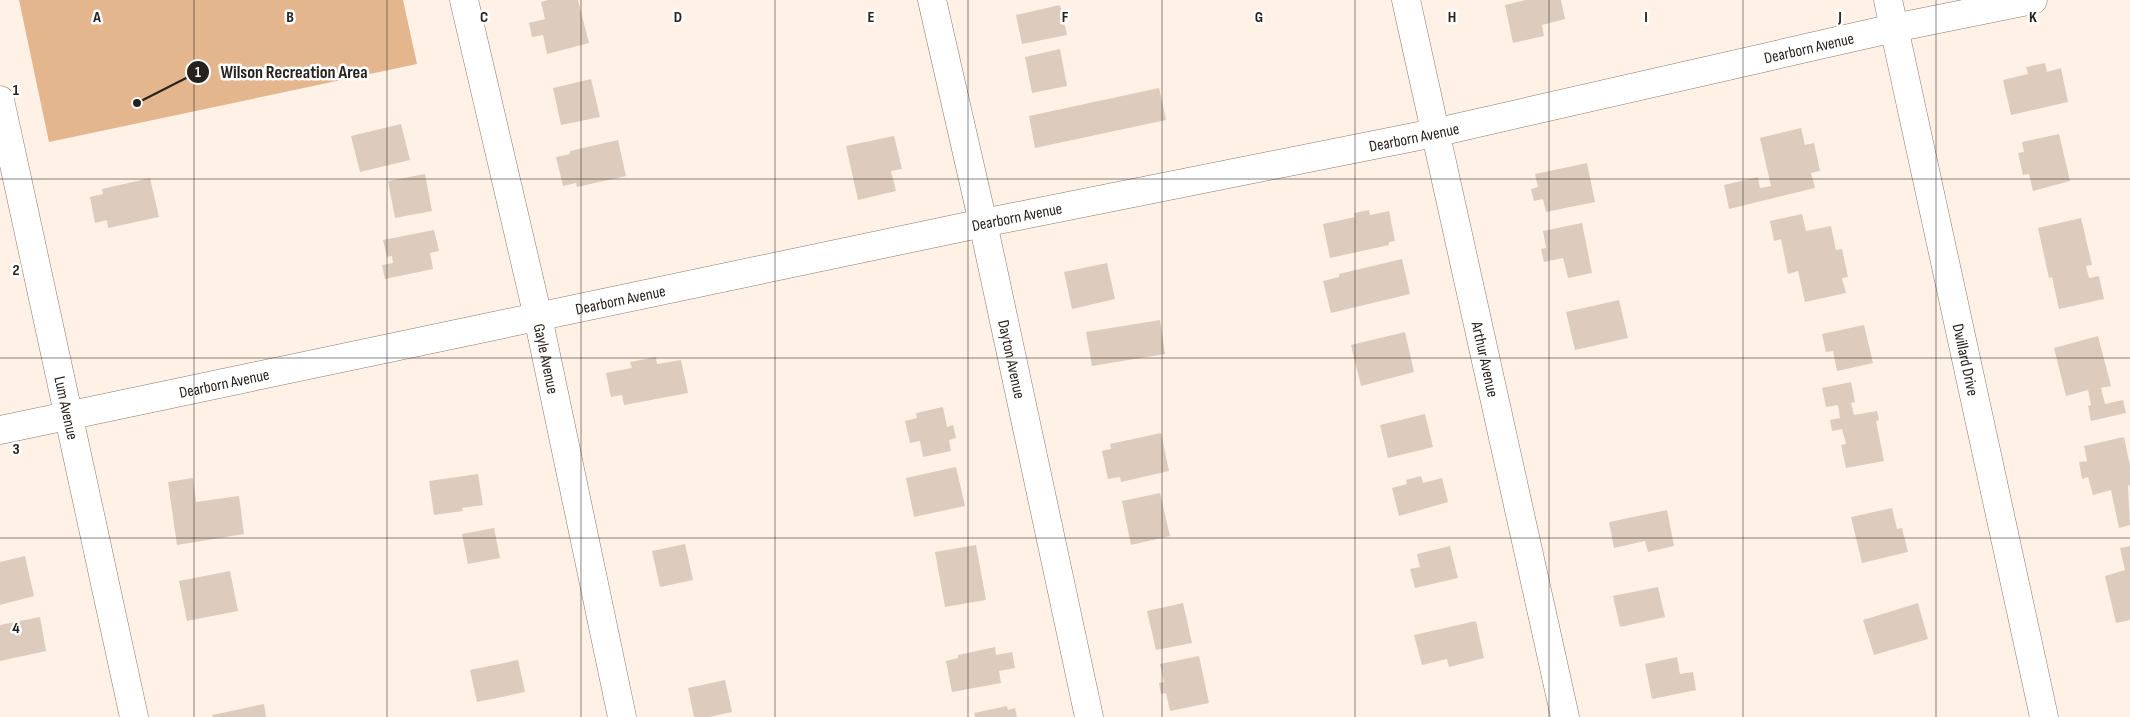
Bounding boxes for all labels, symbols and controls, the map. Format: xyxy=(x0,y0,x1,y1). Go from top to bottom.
text: A xyxy=(92,8,101,27)
text: B xyxy=(286,8,294,27)
text: C xyxy=(480,8,488,27)
text: D xyxy=(674,8,682,27)
text: E xyxy=(868,8,875,27)
text: F xyxy=(1062,8,1069,27)
text: G xyxy=(1255,8,1263,27)
text: H xyxy=(1448,8,1456,27)
text: I xyxy=(1644,8,1648,27)
text: J xyxy=(1837,8,1842,27)
text: K xyxy=(2029,8,2037,27)
street label: Dearborn Avenue xyxy=(1763,29,1856,68)
callout: Wilson Recreation Area xyxy=(185,55,377,88)
text: Wilson Recreation Area xyxy=(220,62,368,83)
text: 1 xyxy=(195,63,201,82)
text: 1 xyxy=(13,81,20,100)
street label: Dearborn Avenue xyxy=(1367,120,1461,157)
street label: Dearborn Avenue xyxy=(970,199,1064,236)
text: 2 xyxy=(12,261,20,280)
street label: Dearborn Avenue xyxy=(574,282,667,320)
street label: Dayton Avenue xyxy=(993,318,1028,401)
street label: Arthur Avenue xyxy=(1466,319,1502,399)
street label: Gayle Avenue xyxy=(529,322,562,396)
street label: Dwillard Drive xyxy=(1948,322,1982,398)
street label: Dearborn Avenue xyxy=(178,366,271,403)
street label: Lum Avenue xyxy=(49,375,82,442)
text: 3 xyxy=(12,440,20,459)
text: 4 xyxy=(12,619,20,638)

